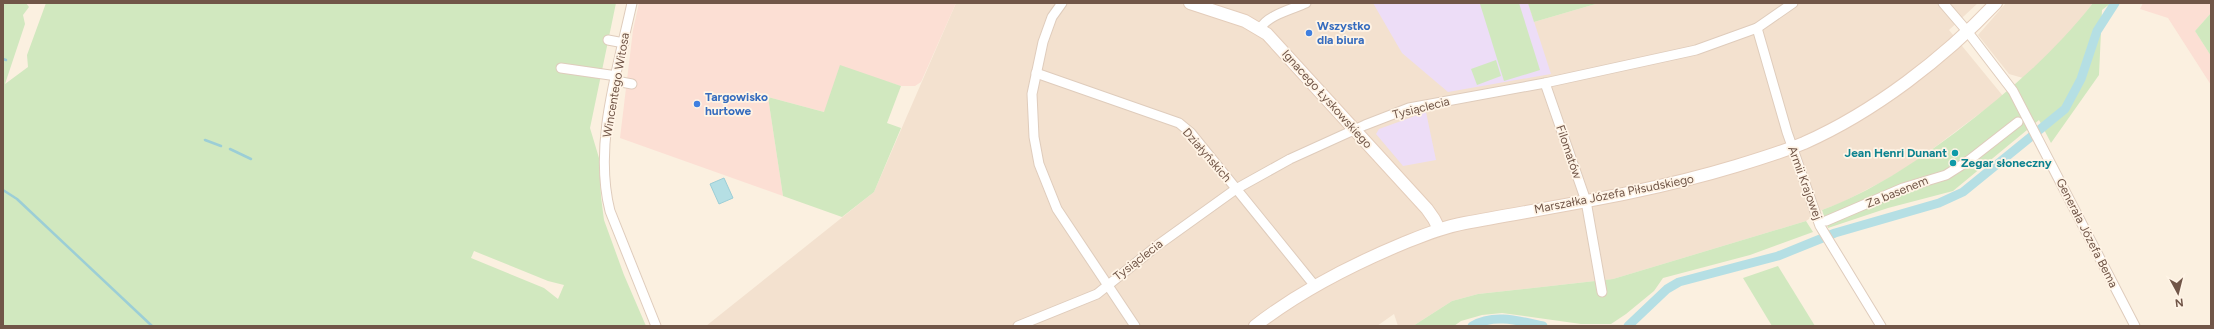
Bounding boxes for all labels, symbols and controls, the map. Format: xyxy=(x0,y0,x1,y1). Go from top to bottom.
place label: Wszystko dla biura xyxy=(1317,19,1370,47)
marker: Wszystko dla biura xyxy=(1304,28,1314,38)
street label: Wincentego Witosa xyxy=(600,31,632,139)
street label: Ignacego Łyskowskiego xyxy=(1279,47,1375,151)
place label: Targowisko hurtowe xyxy=(705,90,768,118)
street label: Tysiąclecia xyxy=(1391,94,1451,122)
marker: Targowisko hurtowe xyxy=(692,99,702,109)
street label: Filomatów xyxy=(1553,123,1585,181)
street label: Działyńskich xyxy=(1180,125,1234,185)
street label: Armii Krajowej xyxy=(1785,144,1825,222)
place label: Jean Henri Dunant xyxy=(1845,146,1947,160)
marker: Jean Henri Dunant xyxy=(1950,148,1960,158)
place label: Zegar słoneczny xyxy=(1961,156,2052,170)
marker: Zegar słoneczny xyxy=(1948,158,1958,168)
street label: Marszałka Józefa Piłsudskiego xyxy=(1533,172,1695,216)
street label: Za basenem xyxy=(1864,173,1930,211)
street label: Generała Józefa Bema xyxy=(2053,176,2121,290)
street label: Tysiąclecia xyxy=(1111,237,1165,283)
north arrow xyxy=(2158,273,2198,313)
text: N xyxy=(2174,295,2184,309)

